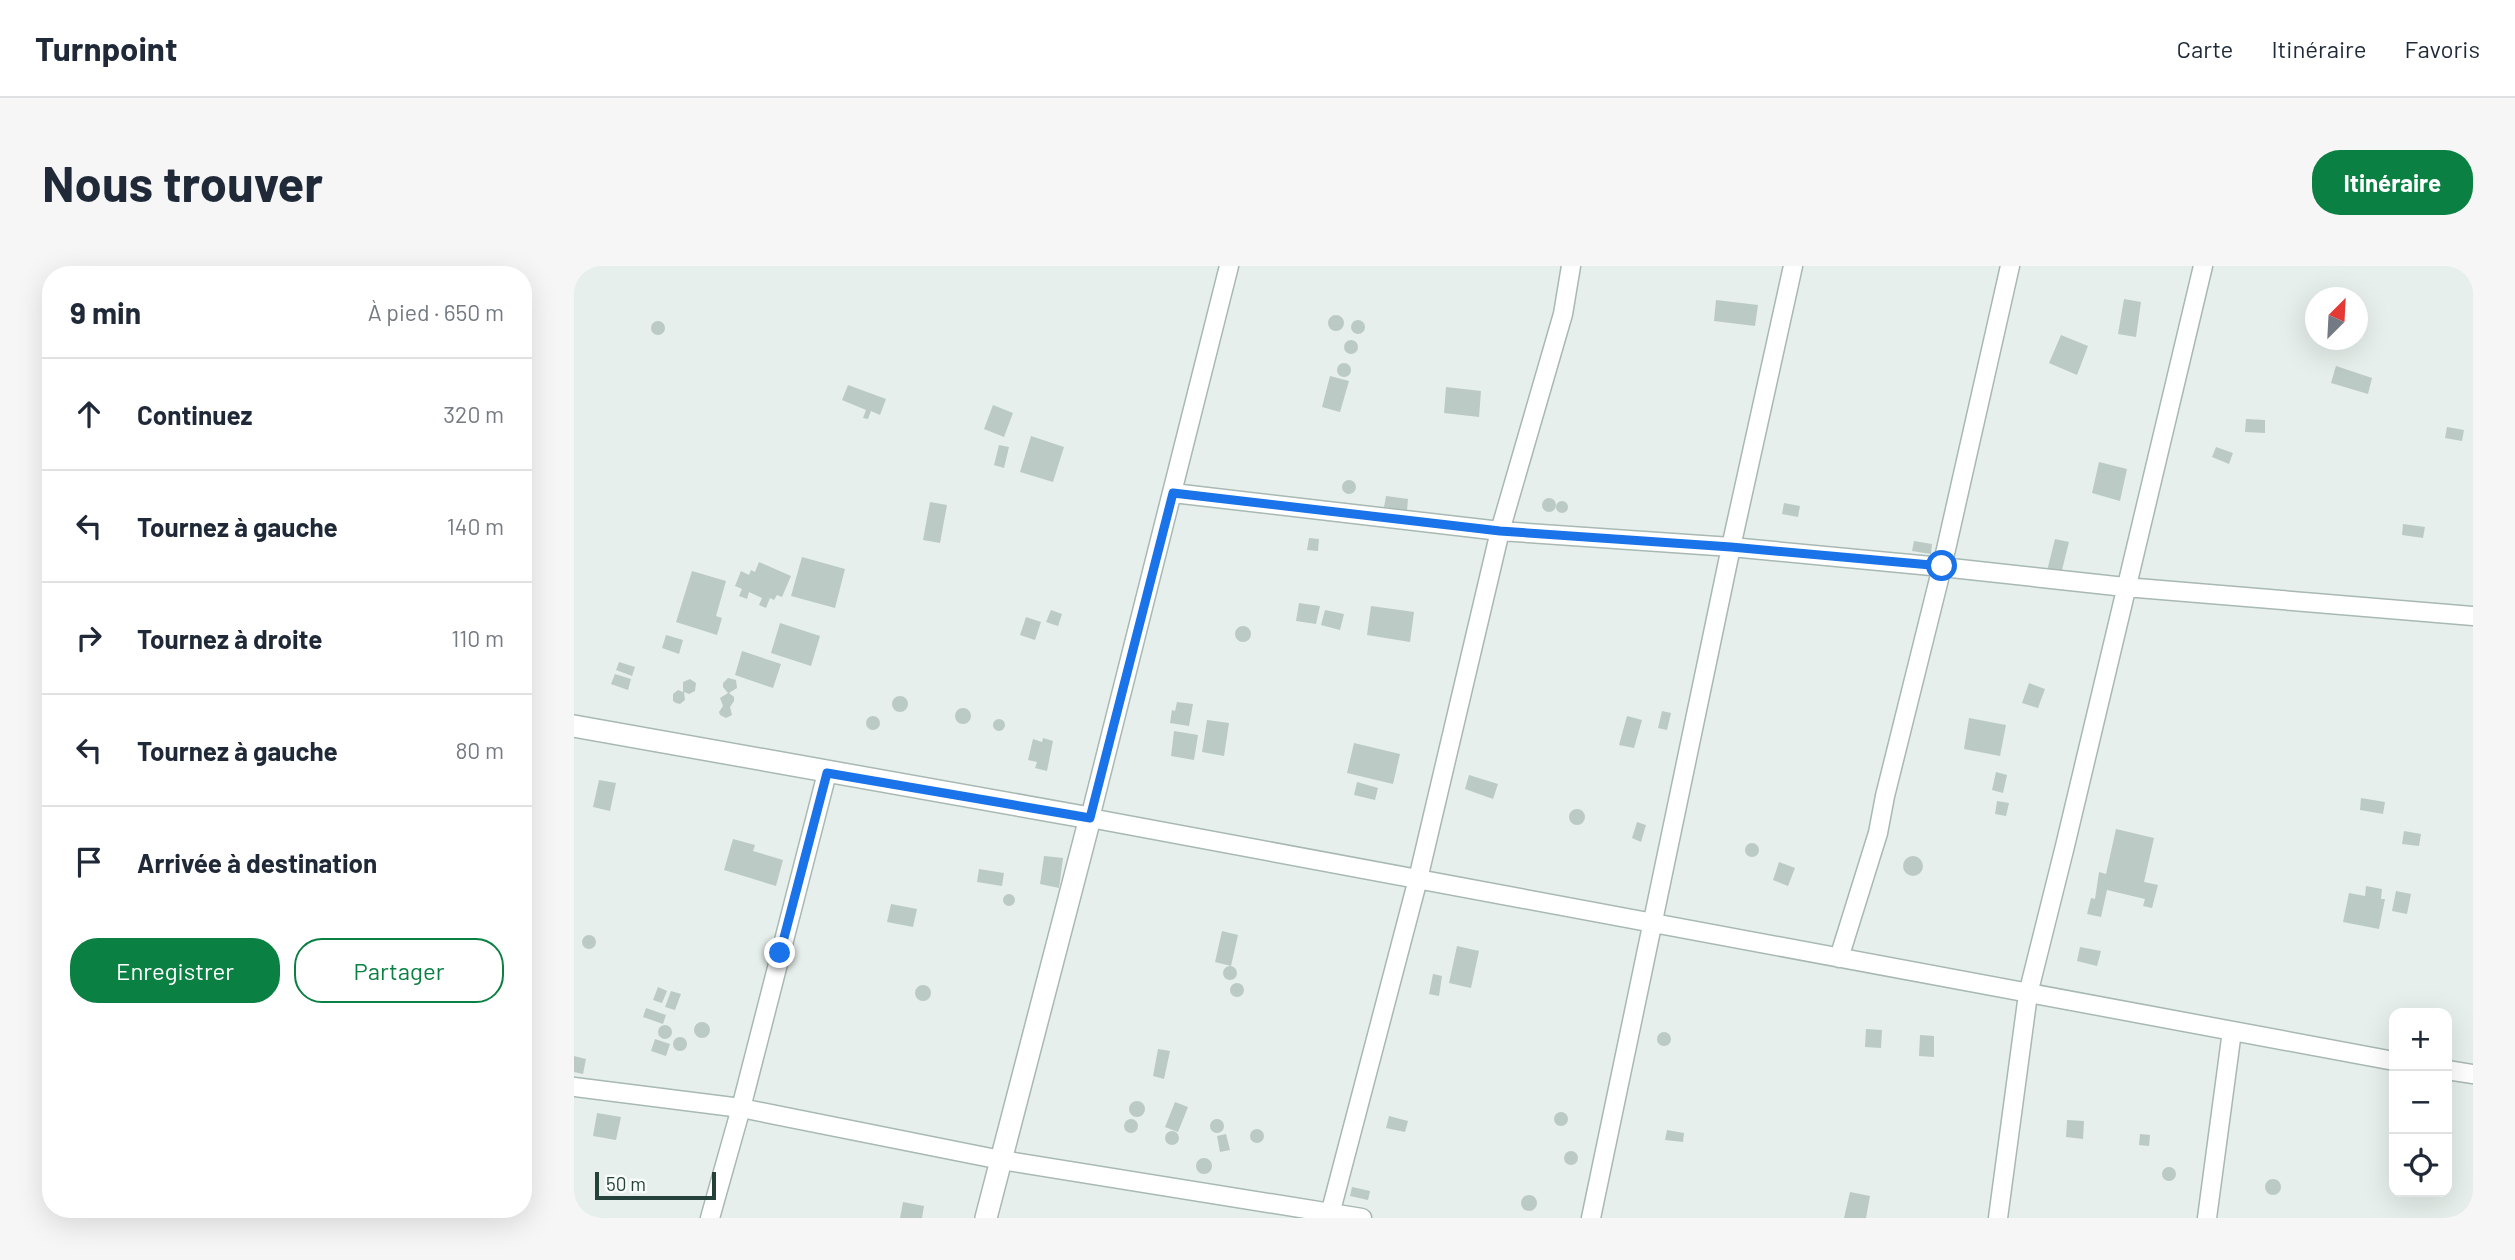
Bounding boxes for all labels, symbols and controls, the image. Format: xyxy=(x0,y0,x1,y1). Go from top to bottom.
text: Turnpoint xyxy=(35,28,177,68)
text: Carte xyxy=(2177,34,2233,63)
text: Itinéraire xyxy=(2271,34,2367,63)
text: Favoris xyxy=(2405,34,2480,63)
button: Itinéraire xyxy=(2312,150,2473,215)
text: Nous trouver xyxy=(42,153,323,212)
north arrow xyxy=(2305,287,2368,350)
text: 9 min xyxy=(70,294,141,330)
text: À pied · 650 m xyxy=(368,298,504,326)
icon: ahead xyxy=(70,395,108,433)
text: Continuez xyxy=(137,399,253,430)
text: 320 m xyxy=(443,400,504,428)
icon: left xyxy=(70,507,108,545)
text: Tournez à gauche xyxy=(137,511,338,542)
text: 140 m xyxy=(447,512,504,540)
route start xyxy=(1926,550,1957,581)
icon: right xyxy=(70,619,108,657)
text: Tournez à droite xyxy=(137,623,322,654)
text: 110 m xyxy=(451,624,504,652)
icon: left xyxy=(70,731,108,769)
text: Tournez à gauche xyxy=(137,735,338,766)
text: 80 m xyxy=(455,736,504,764)
icon: arrive xyxy=(70,843,108,881)
text: Arrivée à destination xyxy=(137,847,377,878)
route end xyxy=(764,937,795,968)
button: Enregistrer xyxy=(70,938,280,1003)
button: Partager xyxy=(294,938,504,1003)
map controls xyxy=(2389,1008,2452,1197)
button: + xyxy=(2389,1008,2452,1071)
button: − xyxy=(2389,1071,2452,1134)
button: locate xyxy=(2389,1134,2452,1197)
scale bar xyxy=(595,1169,716,1201)
text: 50 m xyxy=(606,1172,646,1195)

